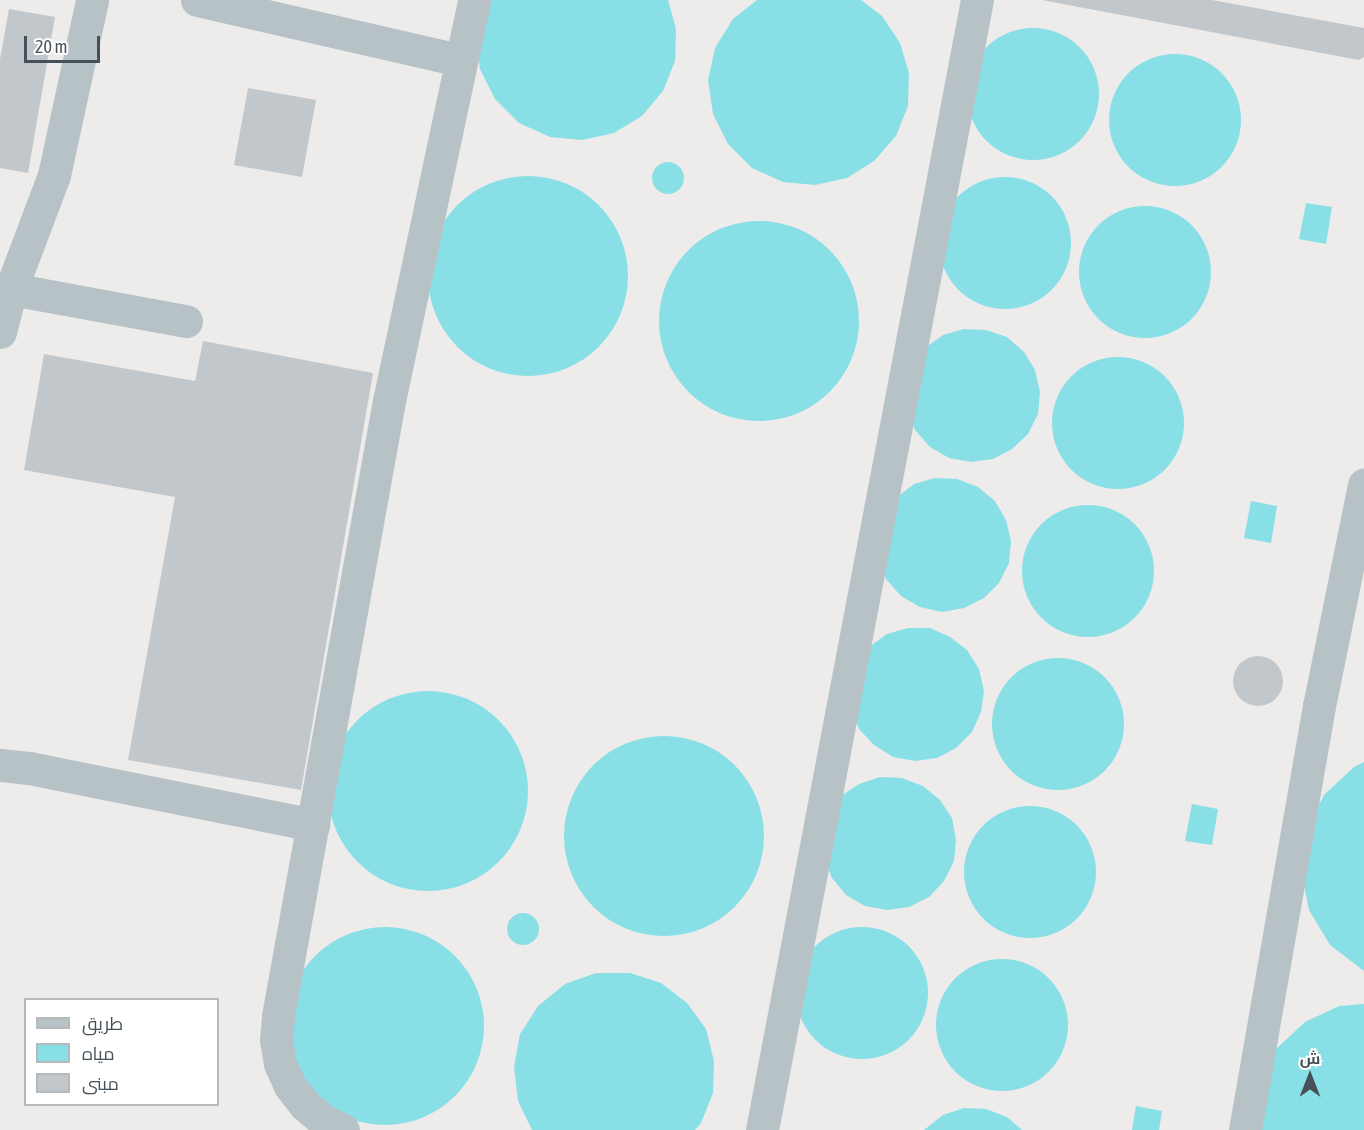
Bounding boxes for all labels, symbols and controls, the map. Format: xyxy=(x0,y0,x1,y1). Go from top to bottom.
scale bar xyxy=(27,24,104,62)
text: 20 m xyxy=(35,36,67,57)
legend xyxy=(24,998,219,1106)
text: طريق xyxy=(82,1013,123,1034)
text: مياه xyxy=(82,1043,115,1064)
north arrow xyxy=(1280,1046,1340,1106)
text: ش xyxy=(1300,1049,1320,1067)
text: مبنى xyxy=(82,1073,119,1094)

